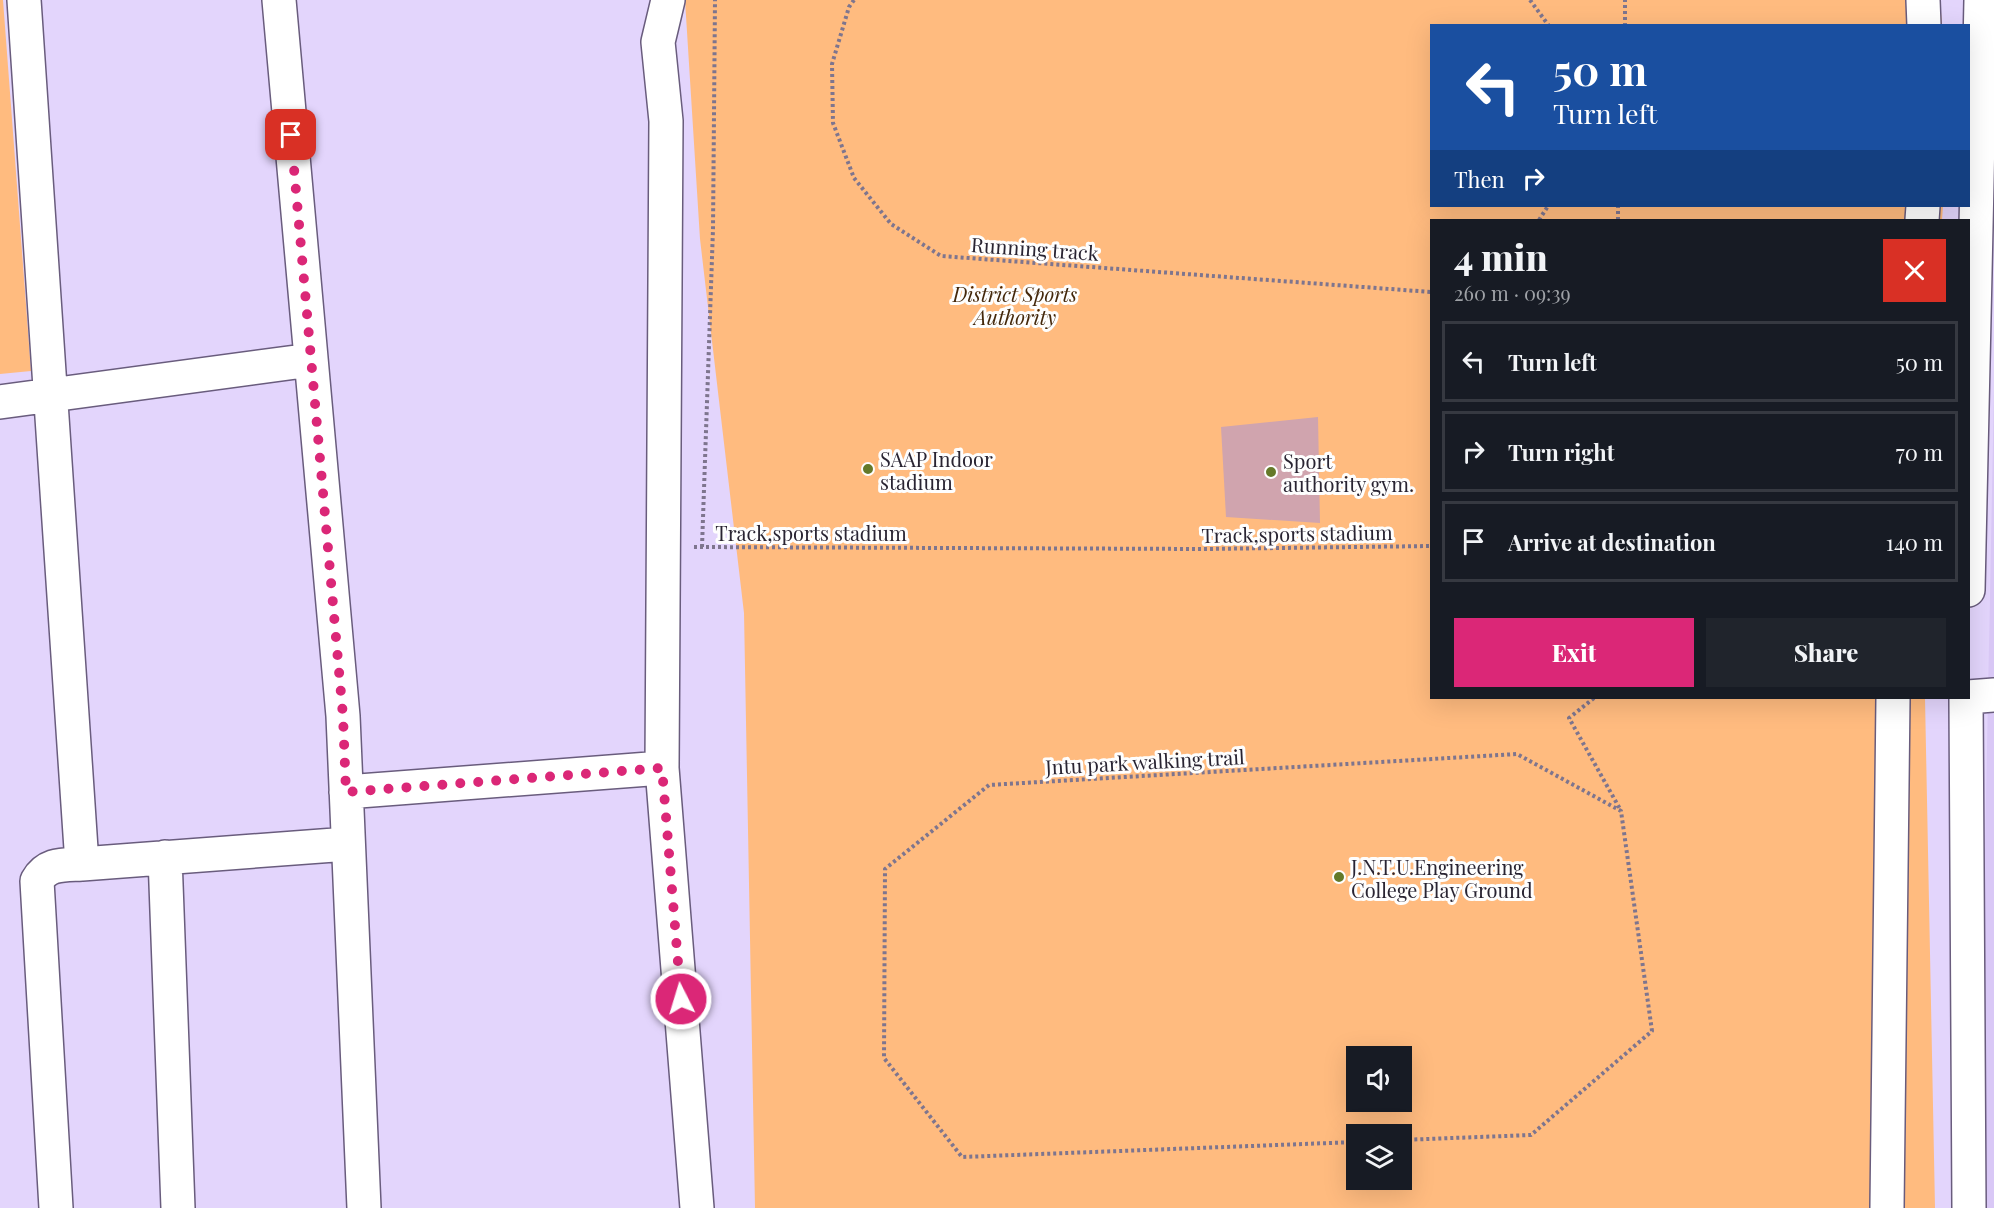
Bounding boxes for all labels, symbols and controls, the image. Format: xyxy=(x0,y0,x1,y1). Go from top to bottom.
text: 50 m xyxy=(1553,41,1647,97)
icon: left xyxy=(1454,48,1532,126)
text: Turn left xyxy=(1553,95,1657,131)
pin xyxy=(265,109,316,160)
icon: arrive xyxy=(274,118,307,151)
icon: right xyxy=(1517,162,1550,195)
text: Then xyxy=(1454,164,1505,194)
street label: Running track xyxy=(970,230,1100,266)
text: 4 min xyxy=(1454,232,1548,280)
button: close xyxy=(1883,239,1946,302)
text: 260 m · 09:39 xyxy=(1454,279,1571,306)
park label: District Sports Authority xyxy=(952,280,1078,330)
icon: left xyxy=(1457,345,1490,378)
text: Turn left xyxy=(1508,347,1597,377)
text: 50 m xyxy=(1896,347,1943,377)
icon: right xyxy=(1457,435,1490,468)
text: Turn right xyxy=(1508,437,1614,467)
text: 70 m xyxy=(1896,437,1943,467)
place label: SAAP Indoor stadium xyxy=(880,445,993,495)
place label: Sport authority gym. xyxy=(1283,447,1414,497)
marker: SAAP Indoor stadium xyxy=(861,462,875,476)
marker: Sport authority gym. xyxy=(1264,465,1278,479)
street label: Track,sports stadium xyxy=(1201,518,1393,548)
street label: Track,sports stadium xyxy=(715,519,907,546)
icon: arrive xyxy=(1457,525,1490,558)
text: Arrive at destination xyxy=(1508,527,1716,557)
text: 140 m xyxy=(1886,527,1943,557)
button: Exit xyxy=(1454,618,1694,687)
button: Share xyxy=(1706,618,1946,687)
street label: Jntu park walking trail xyxy=(1044,742,1246,780)
place label: J.N.T.U.Engineering College Play Ground xyxy=(1350,853,1533,903)
marker: J.N.T.U.Engineering College Play Ground xyxy=(1332,870,1346,884)
position arrow xyxy=(649,967,713,1031)
map controls xyxy=(1346,1046,1412,1190)
button: sound xyxy=(1346,1046,1412,1112)
button: layers xyxy=(1346,1124,1412,1190)

